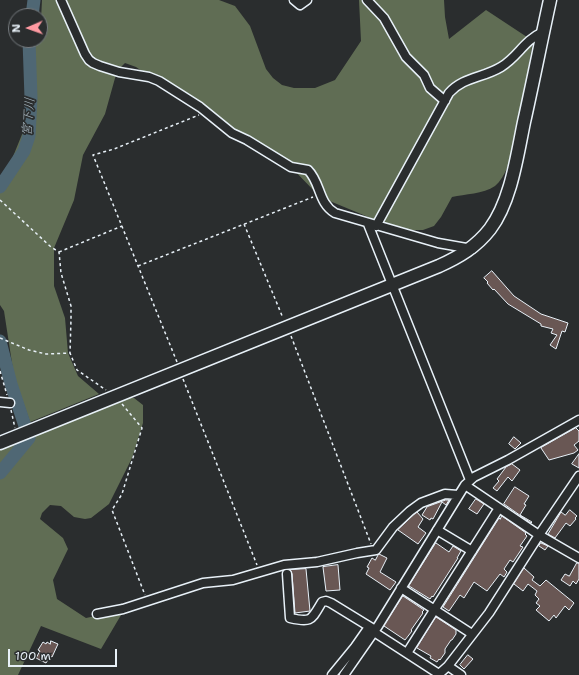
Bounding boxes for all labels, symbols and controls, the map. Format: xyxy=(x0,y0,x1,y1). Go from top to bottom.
north arrow xyxy=(8,8,48,48)
text: N xyxy=(9,24,24,33)
water label: 宮下川 xyxy=(20,97,38,137)
scale bar xyxy=(10,641,119,667)
text: 100 m xyxy=(15,648,51,664)

